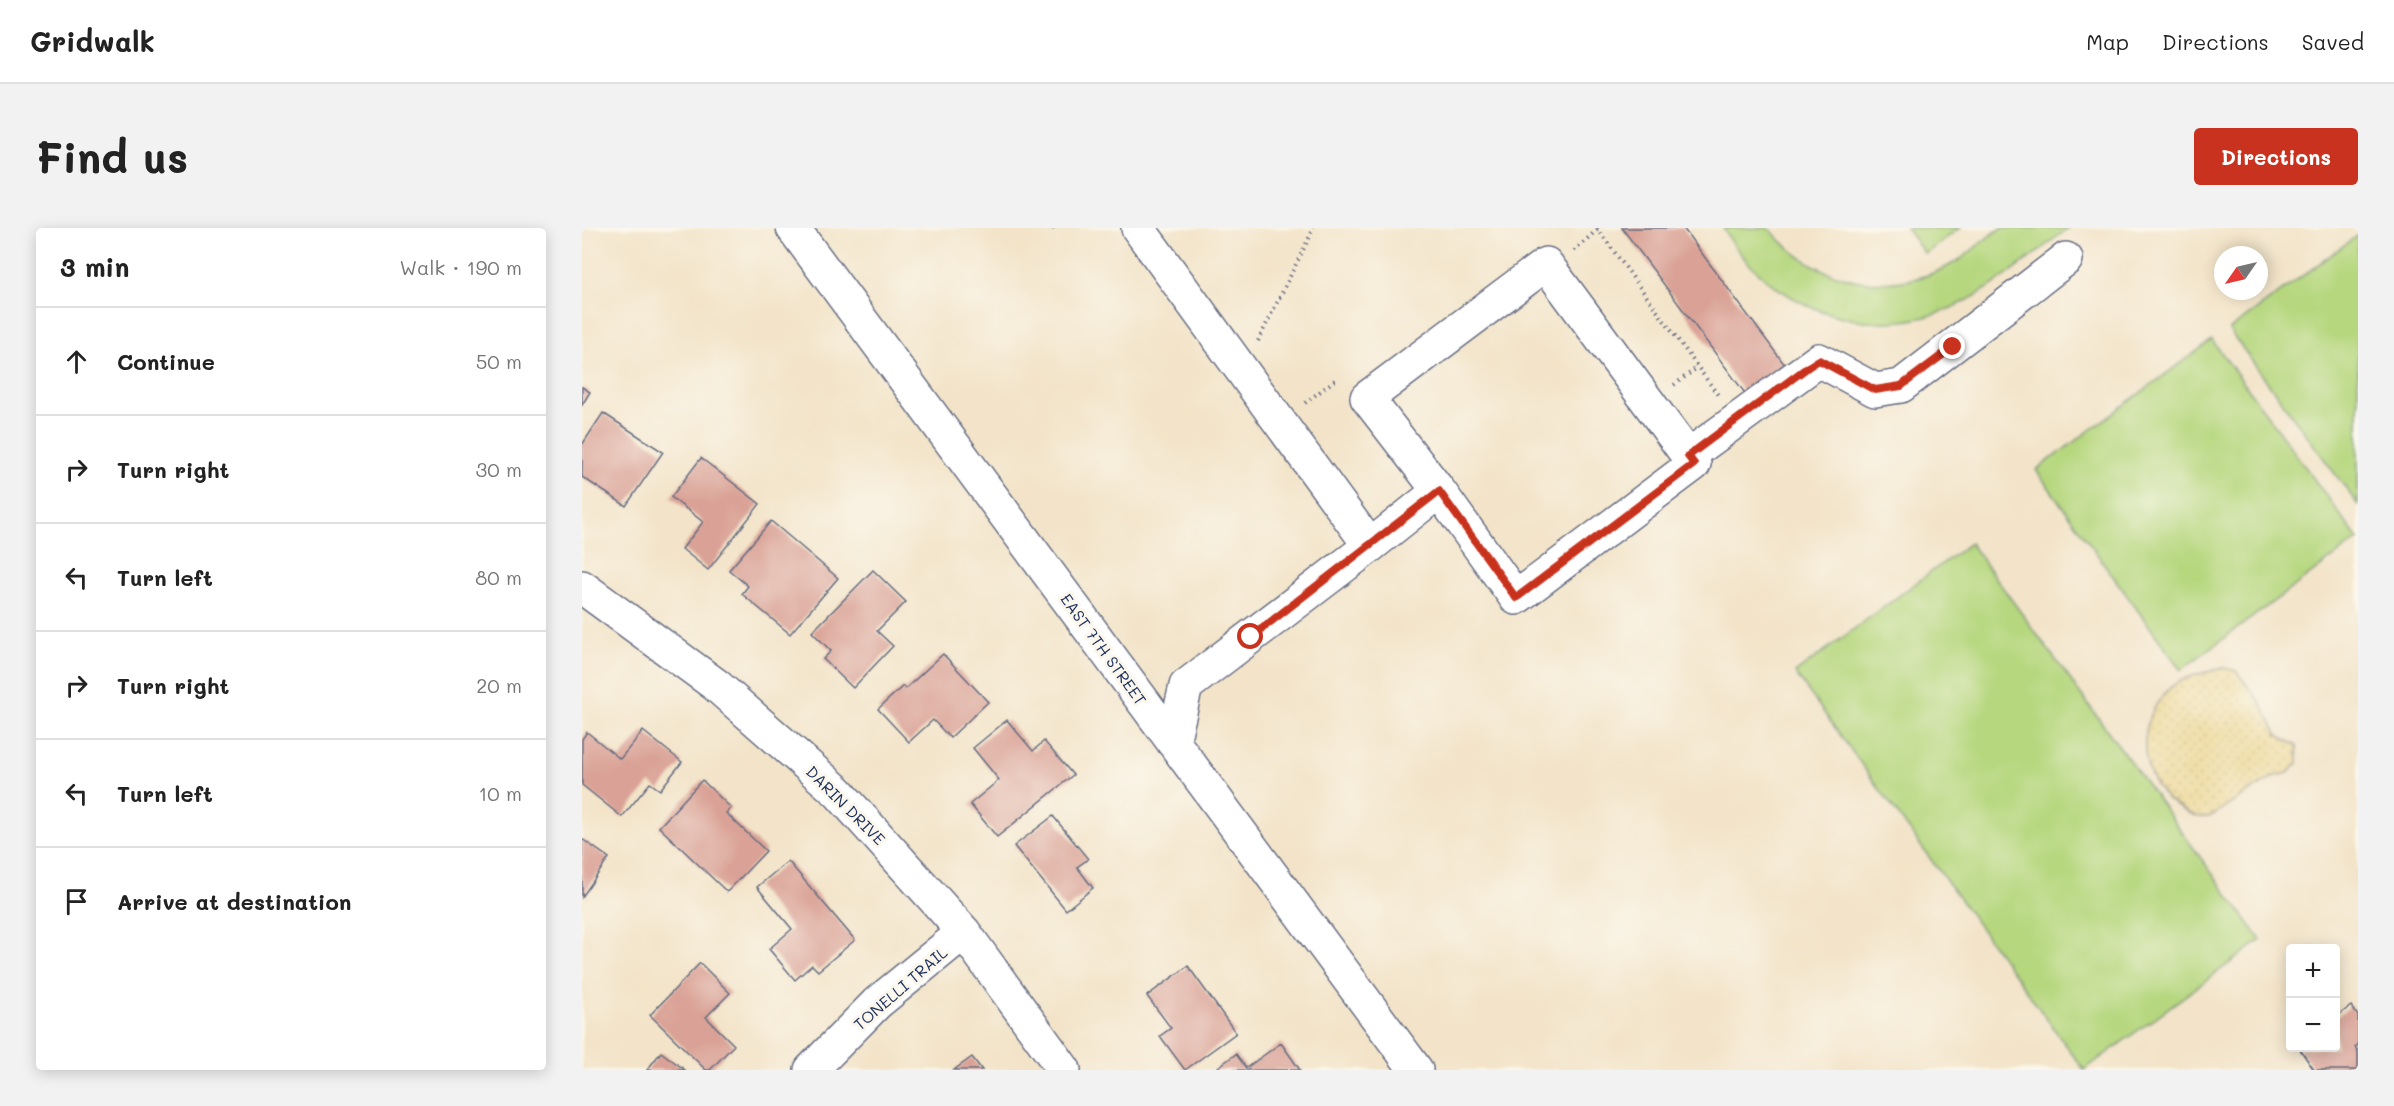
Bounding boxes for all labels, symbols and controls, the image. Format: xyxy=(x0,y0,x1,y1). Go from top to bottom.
text: Gridwalk xyxy=(30,23,155,59)
text: Map xyxy=(2086,28,2129,55)
text: Directions xyxy=(2162,28,2269,55)
text: Saved xyxy=(2302,28,2364,55)
button: Directions xyxy=(2194,128,2358,185)
text: Find us xyxy=(36,129,188,184)
north arrow xyxy=(2214,246,2268,300)
text: 3 min xyxy=(60,250,129,284)
text: Walk · 190 m xyxy=(399,254,522,280)
route end xyxy=(1939,333,1965,359)
icon: ahead xyxy=(60,345,93,378)
text: Continue xyxy=(117,347,215,376)
text: 50 m xyxy=(476,348,522,374)
icon: right xyxy=(60,453,93,486)
text: Turn right xyxy=(117,455,229,484)
text: 30 m xyxy=(476,456,522,482)
icon: left xyxy=(60,561,93,594)
text: Turn left xyxy=(117,563,213,592)
text: 80 m xyxy=(475,564,522,590)
street label: EAST 7TH STREET xyxy=(1056,589,1152,709)
route start xyxy=(1237,623,1263,649)
icon: right xyxy=(60,669,93,702)
text: Turn right xyxy=(117,671,229,700)
text: 20 m xyxy=(476,672,522,698)
street label: DARIN DRIVE xyxy=(802,761,890,849)
icon: left xyxy=(60,777,93,810)
text: Turn left xyxy=(117,779,213,808)
text: 10 m xyxy=(478,780,522,806)
icon: arrive xyxy=(60,885,93,918)
text: Arrive at destination xyxy=(117,887,352,916)
street label: TONELLI TRAIL xyxy=(849,941,952,1034)
map controls xyxy=(2286,944,2340,1052)
button: + xyxy=(2286,944,2340,998)
button: − xyxy=(2286,998,2340,1052)

